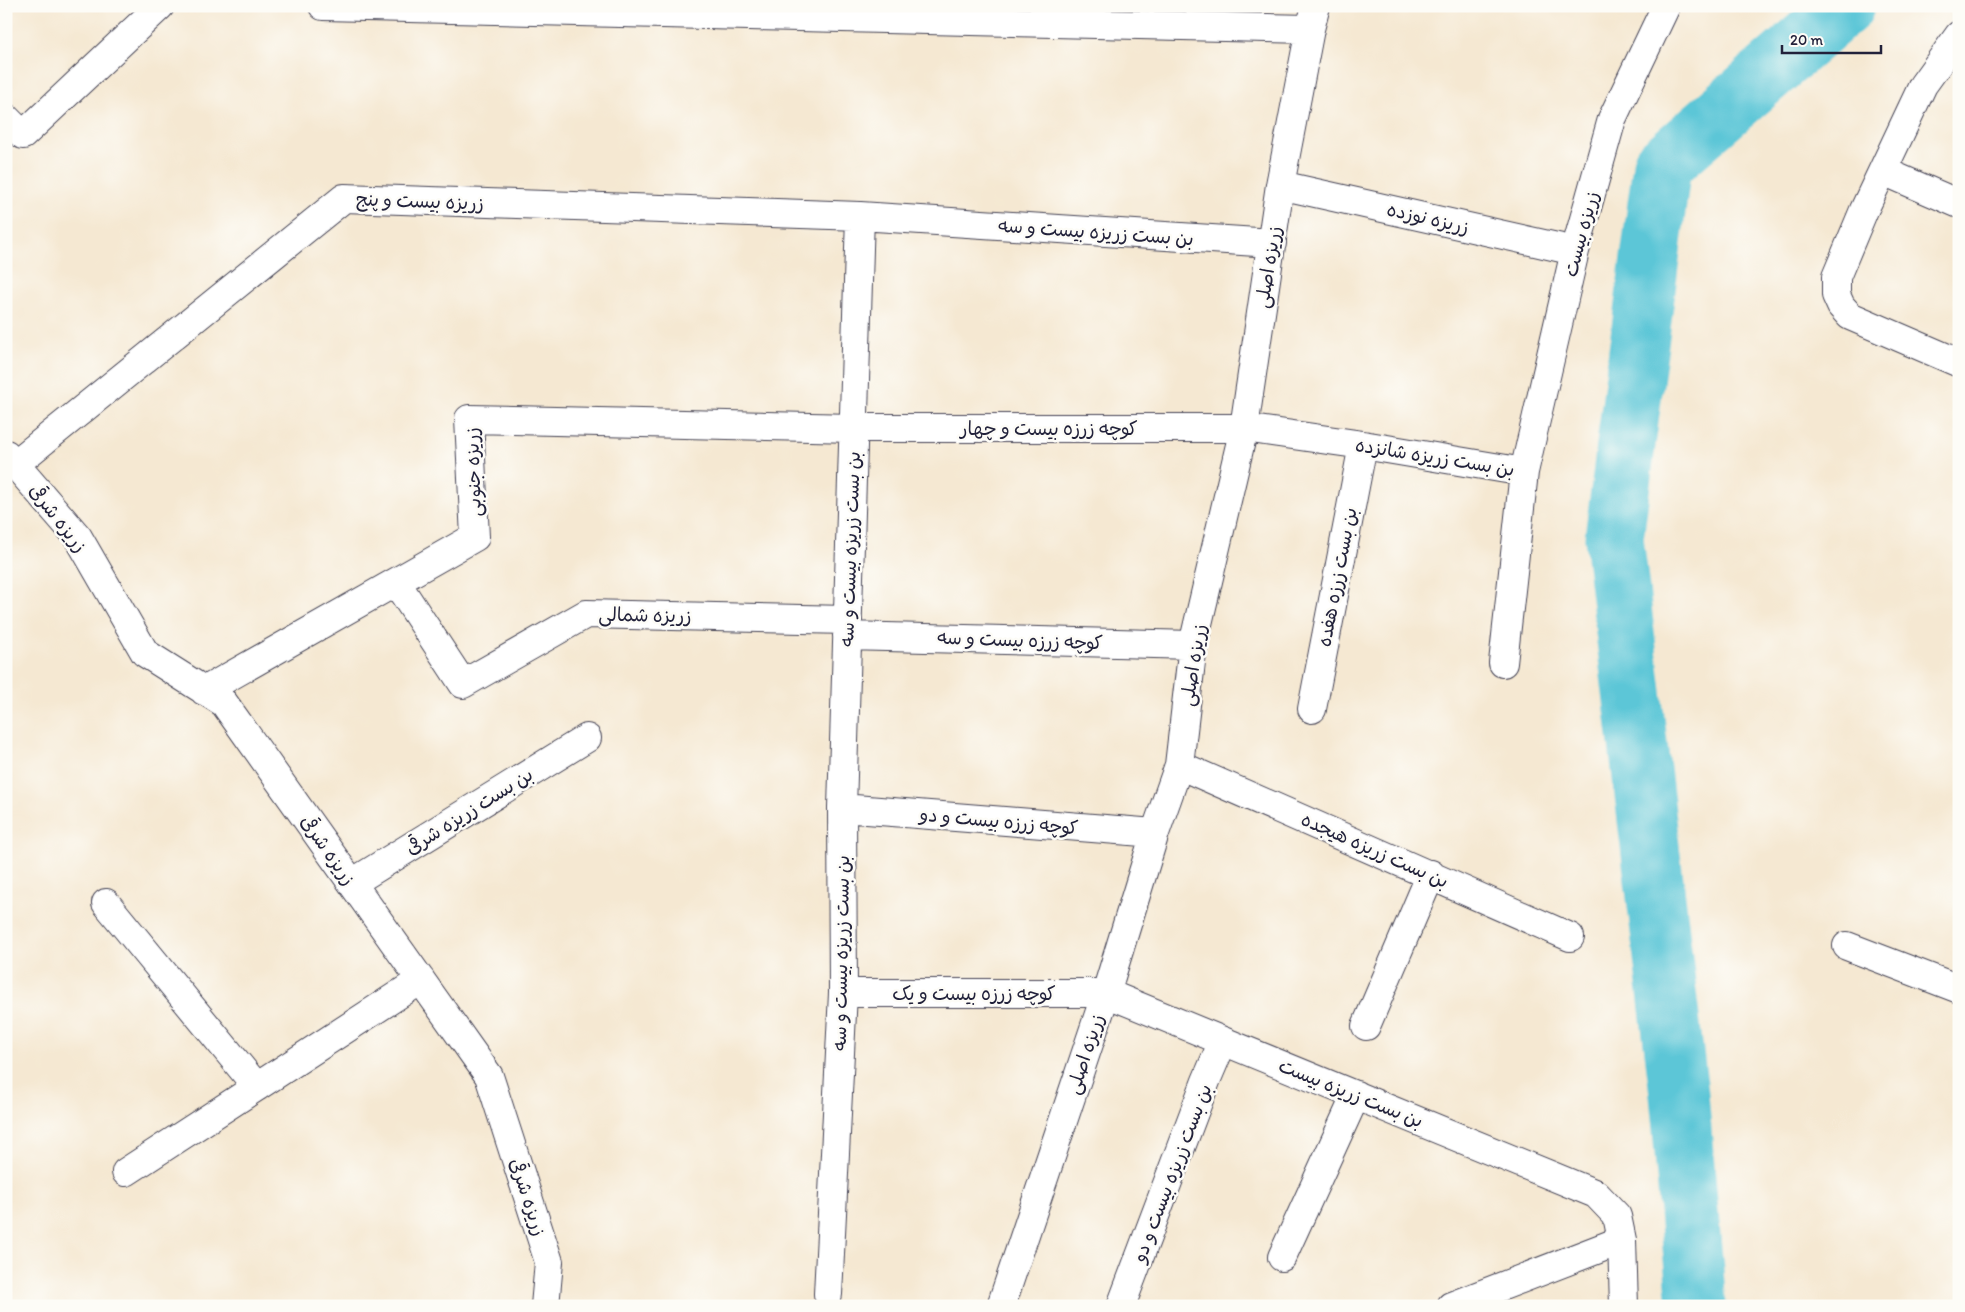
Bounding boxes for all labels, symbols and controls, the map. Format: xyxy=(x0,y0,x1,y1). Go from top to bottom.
scale bar xyxy=(1782,22,1881,54)
text: 20 m xyxy=(1790,31,1824,49)
street label: زریزه بیست و پنج xyxy=(356,187,484,216)
street label: زریزه بیست xyxy=(1559,189,1603,279)
street label: زریزه نوزده xyxy=(1385,197,1471,239)
street label: بن بست زریزه بیست و سه xyxy=(997,214,1195,250)
street label: زریزه اصلی xyxy=(1250,224,1287,310)
street label: کوچه زرزه بیست و چهار xyxy=(958,417,1138,441)
street label: زریزه جنوبی xyxy=(460,427,487,517)
street label: بن بست زریزه شانزده xyxy=(1354,433,1516,481)
street label: بن بست زریزه بیست و سه xyxy=(835,451,865,647)
street label: زریزه شرقی xyxy=(24,479,93,557)
street label: بن بست زرزه هفده xyxy=(1312,505,1362,649)
street label: زریزه شمالی xyxy=(598,603,692,628)
street label: زریزه اصلی xyxy=(1175,622,1212,708)
street label: کوچه زرزه بیست و سه xyxy=(937,626,1103,655)
street label: بن بست زریزه شرقی xyxy=(400,762,537,859)
street label: کوچه زرزه بیست و دو xyxy=(917,802,1079,840)
street label: بن بست زریزه هیجده xyxy=(1298,807,1452,893)
street label: زریزه شرقی xyxy=(296,810,361,890)
street label: بن بست زریزه بیست و سه xyxy=(828,855,854,1051)
street label: کوچه زرزه بیست و یک xyxy=(892,982,1056,1006)
street label: زریزه اصلی xyxy=(1061,1011,1110,1097)
street label: بن بست زریزه بیست xyxy=(1275,1054,1427,1132)
street label: بن بست زریزه بیست و دو xyxy=(1127,1081,1217,1267)
street label: زریزه شرقی xyxy=(505,1155,552,1239)

